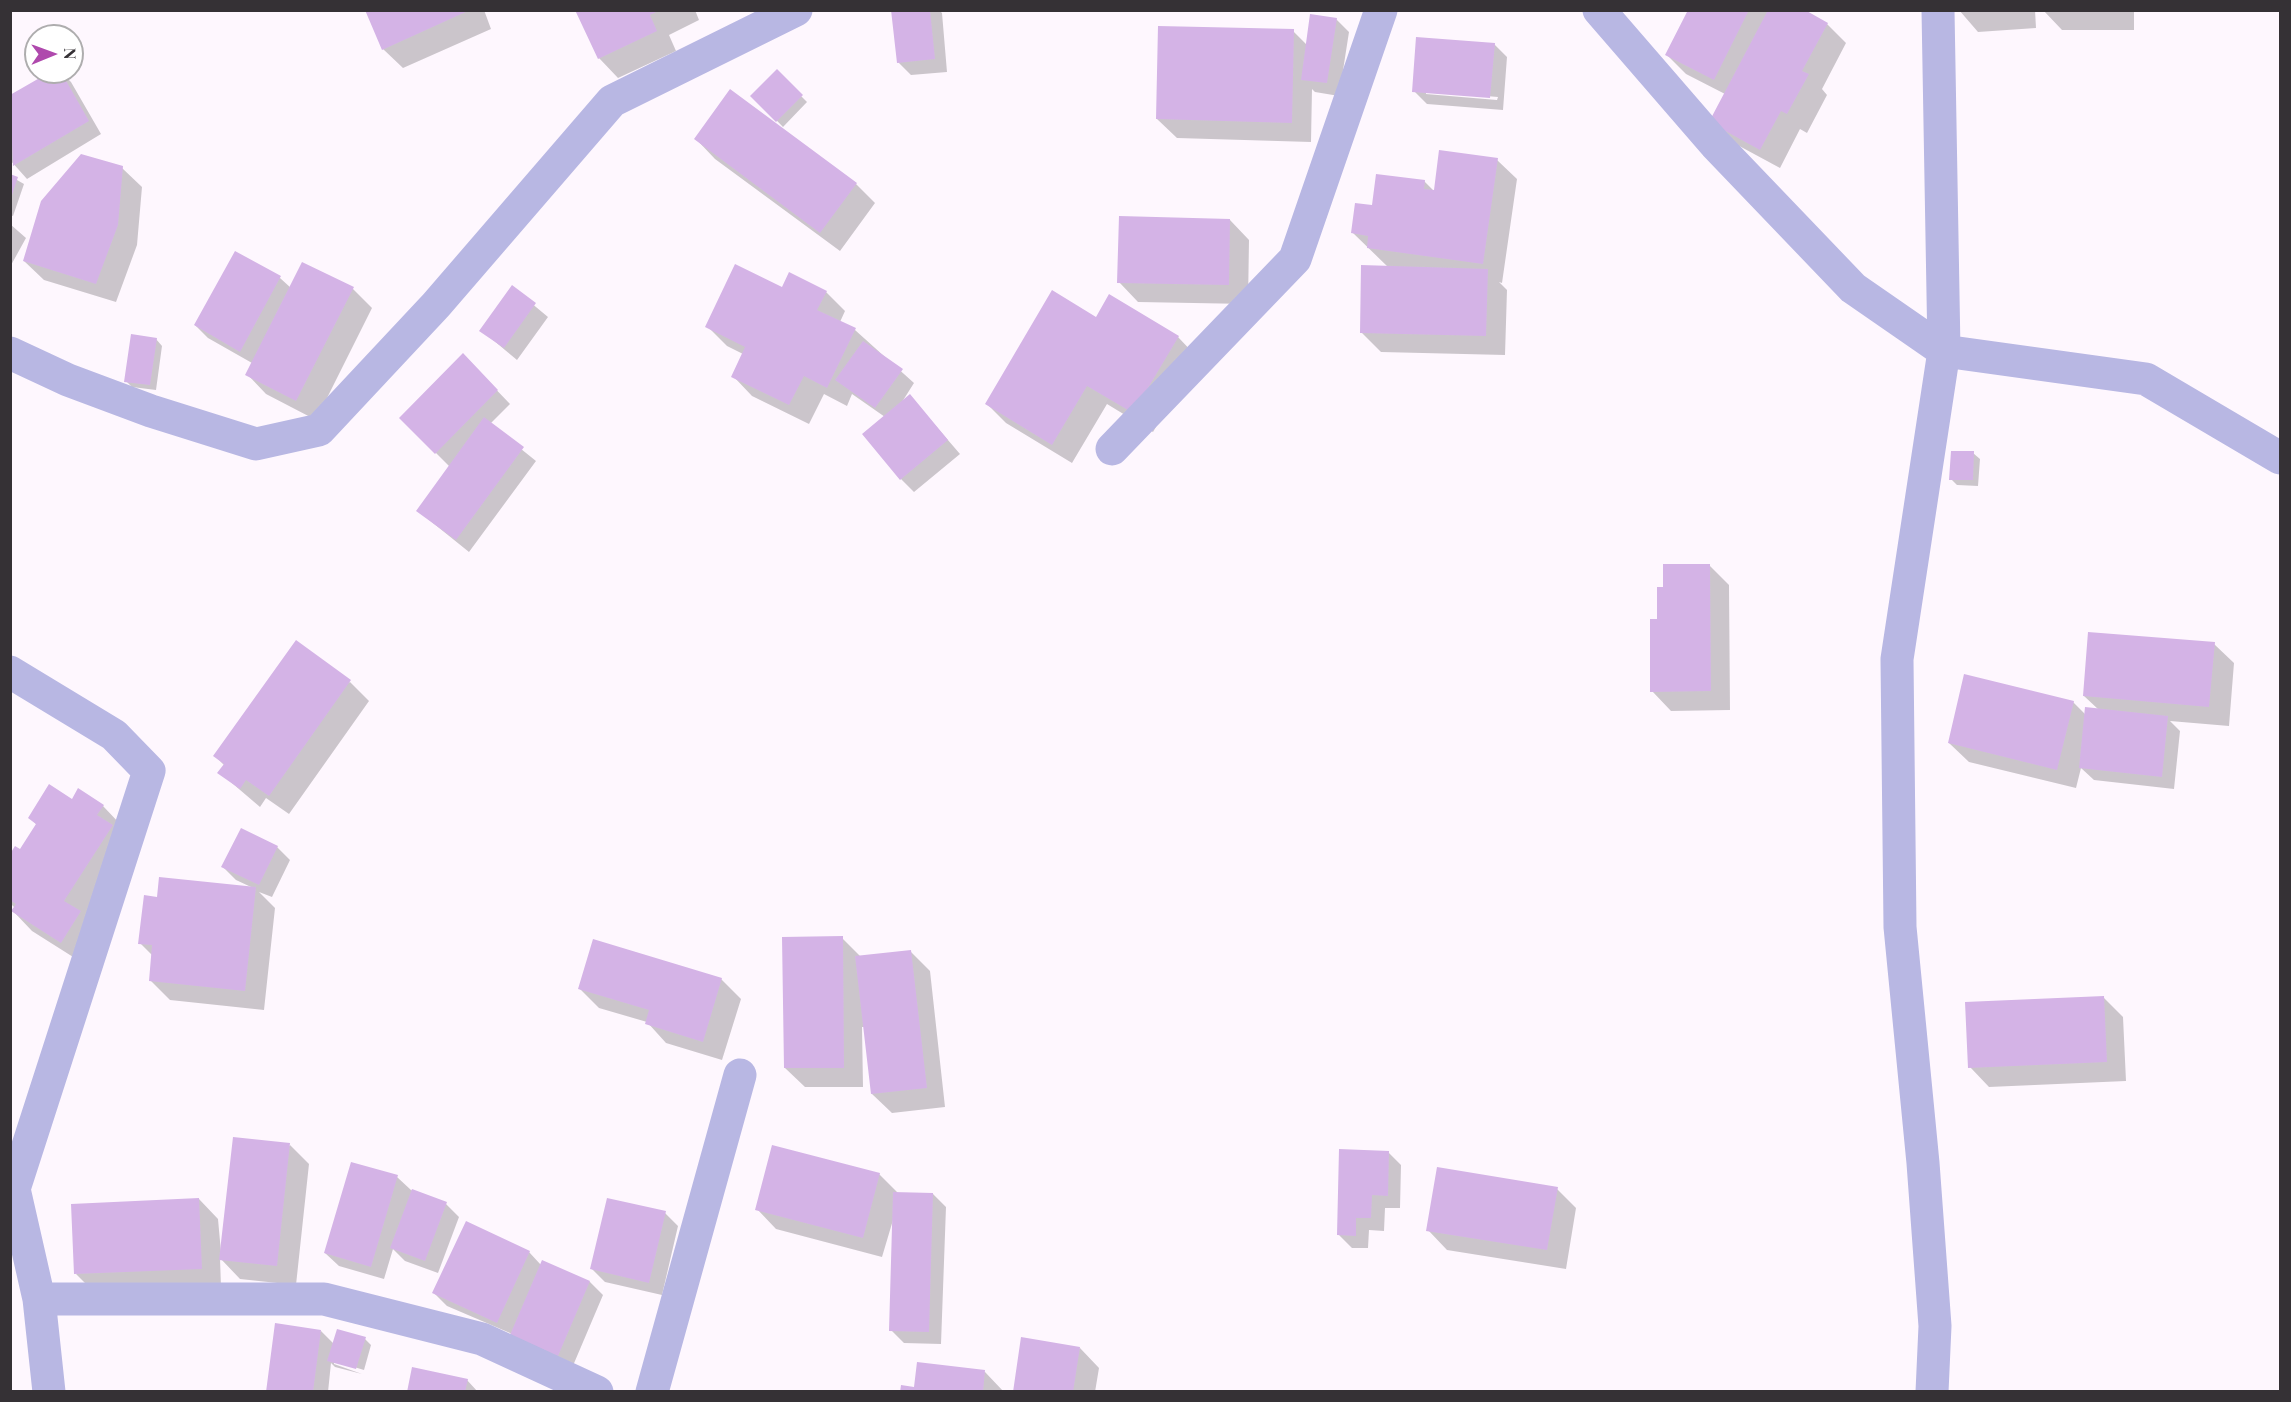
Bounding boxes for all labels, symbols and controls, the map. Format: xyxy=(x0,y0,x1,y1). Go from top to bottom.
north arrow xyxy=(24,24,84,84)
text: N xyxy=(60,48,81,60)

